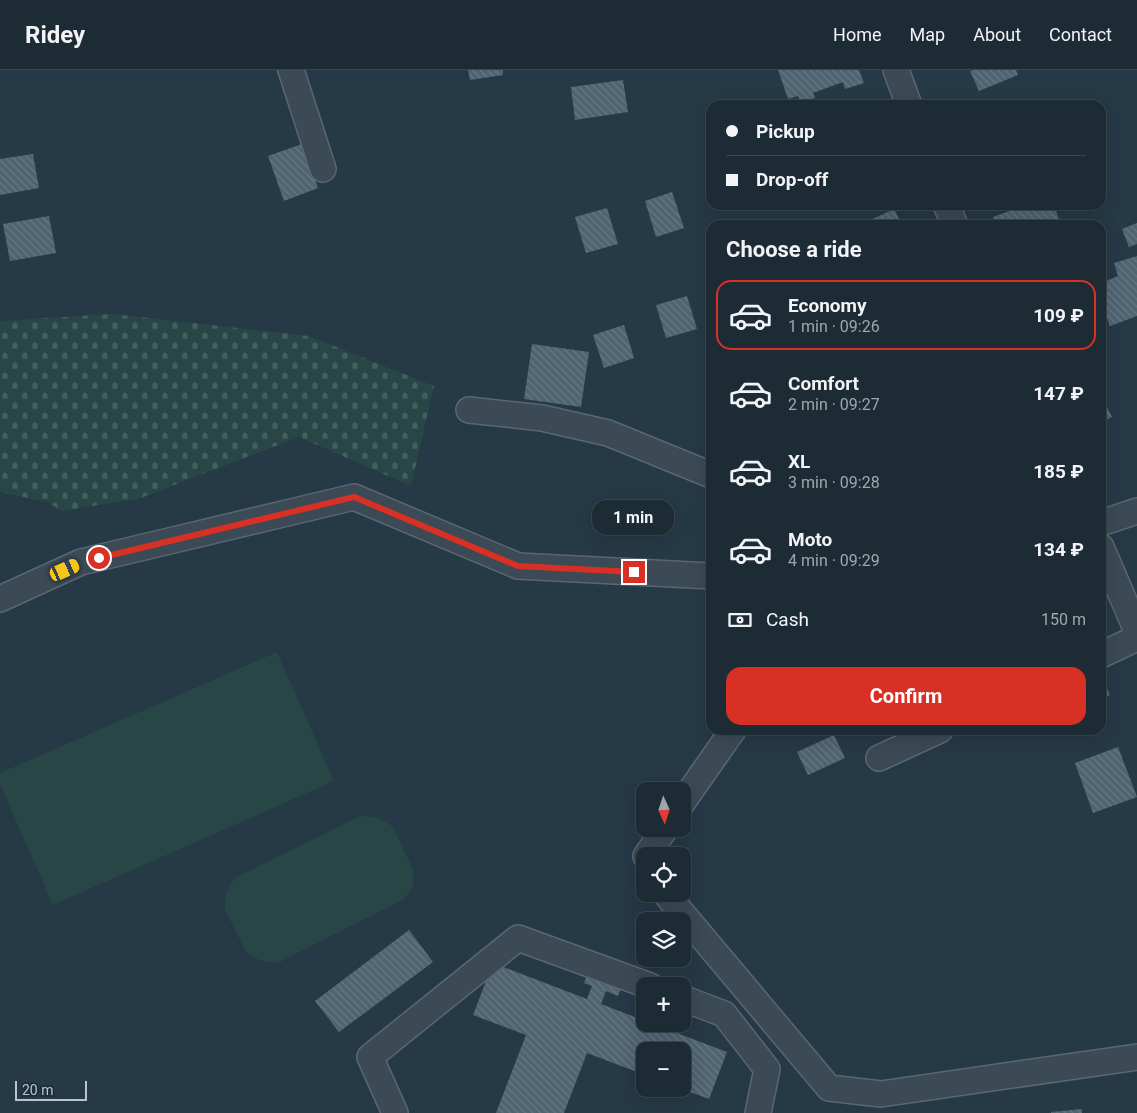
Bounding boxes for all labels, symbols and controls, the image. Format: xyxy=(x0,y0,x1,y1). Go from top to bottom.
text: Ridey xyxy=(25,21,85,49)
text: Home xyxy=(833,24,882,45)
text: Map xyxy=(910,24,945,45)
text: About xyxy=(973,24,1021,45)
text: Contact xyxy=(1049,24,1112,45)
text: Pickup xyxy=(756,120,815,143)
text: Drop-off xyxy=(756,168,828,191)
text: Choose a ride xyxy=(726,237,862,262)
icon: car xyxy=(728,293,773,338)
text: Economy xyxy=(788,294,867,317)
text: 109 ₽ xyxy=(1033,304,1084,327)
text: 1 min · 09:26 xyxy=(788,317,880,336)
icon: car xyxy=(728,371,773,416)
text: Comfort xyxy=(788,372,859,395)
text: 147 ₽ xyxy=(1033,382,1084,405)
text: 2 min · 09:27 xyxy=(788,395,880,414)
icon: car xyxy=(728,449,773,494)
text: XL xyxy=(788,450,810,473)
text: 185 ₽ xyxy=(1033,460,1084,483)
text: 3 min · 09:28 xyxy=(788,473,880,492)
callout: 1 min xyxy=(593,500,675,534)
text: 1 min xyxy=(613,508,653,527)
icon: car xyxy=(728,527,773,572)
text: Moto xyxy=(788,528,832,551)
text: 134 ₽ xyxy=(1033,538,1084,561)
route start xyxy=(88,547,110,569)
text: 4 min · 09:29 xyxy=(788,551,880,570)
car xyxy=(48,557,81,583)
route end xyxy=(623,561,645,583)
icon: cash xyxy=(726,606,754,634)
text: Cash xyxy=(766,608,809,631)
text: 150 m xyxy=(1041,610,1086,629)
button: Confirm xyxy=(726,667,1086,725)
north arrow xyxy=(636,782,691,838)
map controls xyxy=(636,782,691,1097)
button: locate xyxy=(636,847,691,902)
button: layers xyxy=(636,912,691,967)
button: + xyxy=(636,977,691,1032)
button: − xyxy=(636,1042,691,1097)
scale bar xyxy=(15,1078,88,1101)
text: 20 m xyxy=(22,1082,54,1098)

